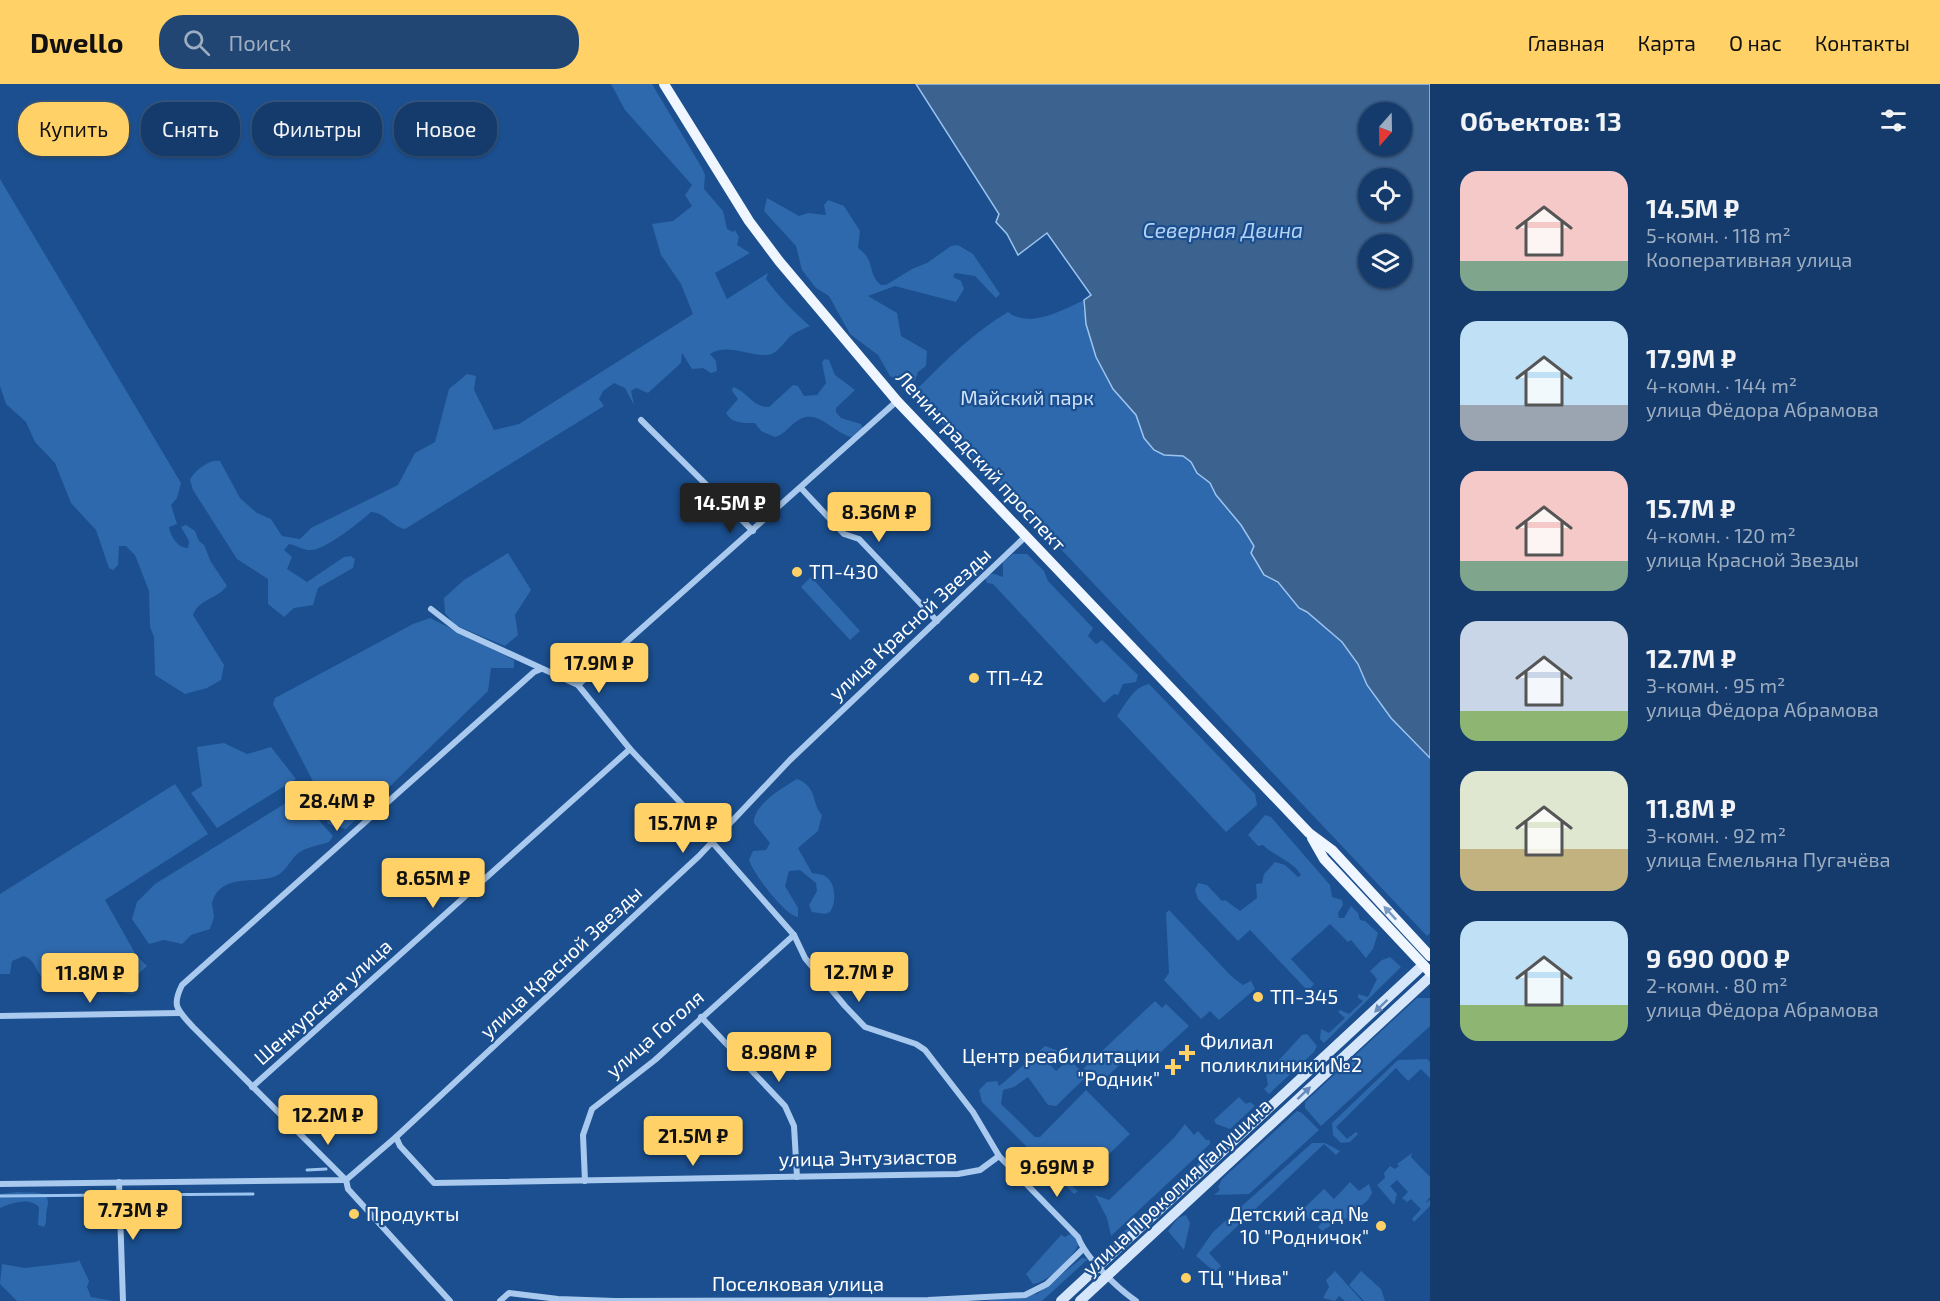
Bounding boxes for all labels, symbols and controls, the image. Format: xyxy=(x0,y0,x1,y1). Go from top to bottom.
search box xyxy=(159,15,579,69)
text: Dwello xyxy=(30,25,123,59)
icon: search xyxy=(180,26,213,59)
text: Поиск xyxy=(228,29,291,55)
text: Главная xyxy=(1528,30,1605,55)
text: Карта xyxy=(1638,30,1696,55)
text: О нас xyxy=(1729,30,1782,55)
text: Контакты xyxy=(1815,30,1910,55)
chip: Купить xyxy=(18,102,129,156)
chip: Снять xyxy=(141,102,240,156)
chip: Фильтры xyxy=(252,102,382,156)
chip: Новое xyxy=(394,102,497,156)
north arrow xyxy=(1358,102,1412,156)
map controls xyxy=(1358,102,1412,288)
icon: filters xyxy=(1877,104,1910,137)
text: Объектов: 13 xyxy=(1460,105,1622,136)
button: locate xyxy=(1358,168,1412,222)
text: 14.5M ₽ xyxy=(1646,192,1739,223)
icon: home xyxy=(1508,195,1580,267)
water label: Северная Двина xyxy=(1143,217,1303,242)
text: 5-комн. · 118 m² xyxy=(1646,223,1791,247)
button: layers xyxy=(1358,234,1412,288)
text: Кооперативная улица xyxy=(1646,247,1852,271)
text: 17.9M ₽ xyxy=(1646,342,1736,373)
icon: home xyxy=(1508,345,1580,417)
street label: Ленинградский проспект xyxy=(892,365,1072,556)
text: 4-комн. · 144 m² xyxy=(1646,373,1797,397)
park label: Майский парк xyxy=(960,385,1094,409)
text: улица Фёдора Абрамова xyxy=(1646,397,1879,421)
pin: 14.5M ₽ xyxy=(675,483,785,534)
text: 14.5M ₽ xyxy=(694,490,766,514)
pin: 8.36M ₽ xyxy=(824,492,934,543)
text: 15.7M ₽ xyxy=(1646,492,1736,523)
icon: home xyxy=(1508,495,1580,567)
text: 8.36M ₽ xyxy=(842,499,916,523)
text: 4-комн. · 120 m² xyxy=(1646,523,1796,547)
street label: улица Красной Звезды xyxy=(823,542,996,705)
text: улица Красной Звезды xyxy=(1646,547,1859,571)
place label: ТП-430 xyxy=(809,559,878,583)
marker: ТП-430 xyxy=(790,565,804,579)
text: 12.7M ₽ xyxy=(1646,642,1736,673)
pin: 17.9M ₽ xyxy=(544,643,654,694)
icon: home xyxy=(1508,645,1580,717)
text: 17.9M ₽ xyxy=(564,650,634,674)
place label: ТП-42 xyxy=(986,665,1044,689)
marker: ТП-42 xyxy=(967,671,981,685)
text: 3-комн. · 95 m² xyxy=(1646,673,1785,697)
text: улица Фёдора Абрамова xyxy=(1646,697,1879,721)
pin: 28.4M ₽ xyxy=(282,781,392,832)
text: 28.4M ₽ xyxy=(299,788,375,812)
text: 11.8M ₽ xyxy=(1646,792,1736,823)
icon: home xyxy=(1508,795,1580,867)
pin: 15.7M ₽ xyxy=(628,803,738,854)
text: 15.7M ₽ xyxy=(649,810,717,834)
text: 3-комн. · 92 m² xyxy=(1646,823,1786,847)
text: улица Емельяна Пугачёва xyxy=(1646,847,1891,871)
pin: 8.65M ₽ xyxy=(378,858,488,909)
text: 8.65M ₽ xyxy=(396,865,470,889)
street label: улица Красной Звезды xyxy=(474,880,647,1043)
one-way arrow xyxy=(1384,906,1398,920)
street label: Шенкурская улица xyxy=(249,933,397,1070)
text: 9 690 000 ₽ xyxy=(1646,942,1790,973)
icon: home xyxy=(1508,945,1580,1017)
pin: 12.7M ₽ xyxy=(804,952,914,1003)
pin: 11.8M ₽ xyxy=(35,953,145,1004)
text: 12.7M ₽ xyxy=(824,959,894,983)
text: 11.8M ₽ xyxy=(55,960,125,984)
text: 2-комн. · 80 m² xyxy=(1646,973,1788,997)
street label: улица Гоголя xyxy=(601,984,709,1083)
place label: ТП-345 xyxy=(1270,984,1338,1008)
marker: ТП-345 xyxy=(1251,990,1265,1004)
text: улица Фёдора Абрамова xyxy=(1646,997,1879,1021)
one-way arrow xyxy=(1374,998,1388,1012)
place label: Филиал поликлиники №2 xyxy=(1200,1029,1362,1076)
pin: 8.98M ₽ xyxy=(724,1032,834,1083)
text: 8.98M ₽ xyxy=(741,1039,817,1063)
place label: Центр реабилитации "Родник" xyxy=(962,1043,1160,1090)
marker: Филиал поликлиники №2 xyxy=(1178,1044,1196,1062)
marker: Центр реабилитации "Родник" xyxy=(1164,1058,1182,1076)
one-way arrow xyxy=(1296,1087,1311,1100)
street label: улица Прокопия Галушина xyxy=(1077,1093,1276,1281)
pin: 12.2M ₽ xyxy=(273,1095,383,1146)
text: 12.2M ₽ xyxy=(292,1102,364,1126)
pin: 21.5M ₽ xyxy=(638,1116,748,1167)
text: 21.5M ₽ xyxy=(658,1123,728,1147)
street label: улица Энтузиастов xyxy=(778,1143,958,1172)
pin: 9.69M ₽ xyxy=(1002,1147,1112,1198)
text: 9.69M ₽ xyxy=(1020,1154,1094,1178)
pin: 7.73M ₽ xyxy=(78,1190,188,1241)
text: 7.73M ₽ xyxy=(98,1197,168,1221)
place label: Продукты xyxy=(366,1201,459,1226)
place label: Детский сад № 10 "Родничок" xyxy=(1228,1201,1369,1248)
marker: Продукты xyxy=(347,1207,361,1221)
marker: Детский сад № 10 "Родничок" xyxy=(1374,1219,1388,1233)
place label: ТЦ "Нива" xyxy=(1198,1265,1289,1289)
street label: Поселковая улица xyxy=(712,1271,884,1296)
marker: ТЦ "Нива" xyxy=(1179,1271,1193,1285)

